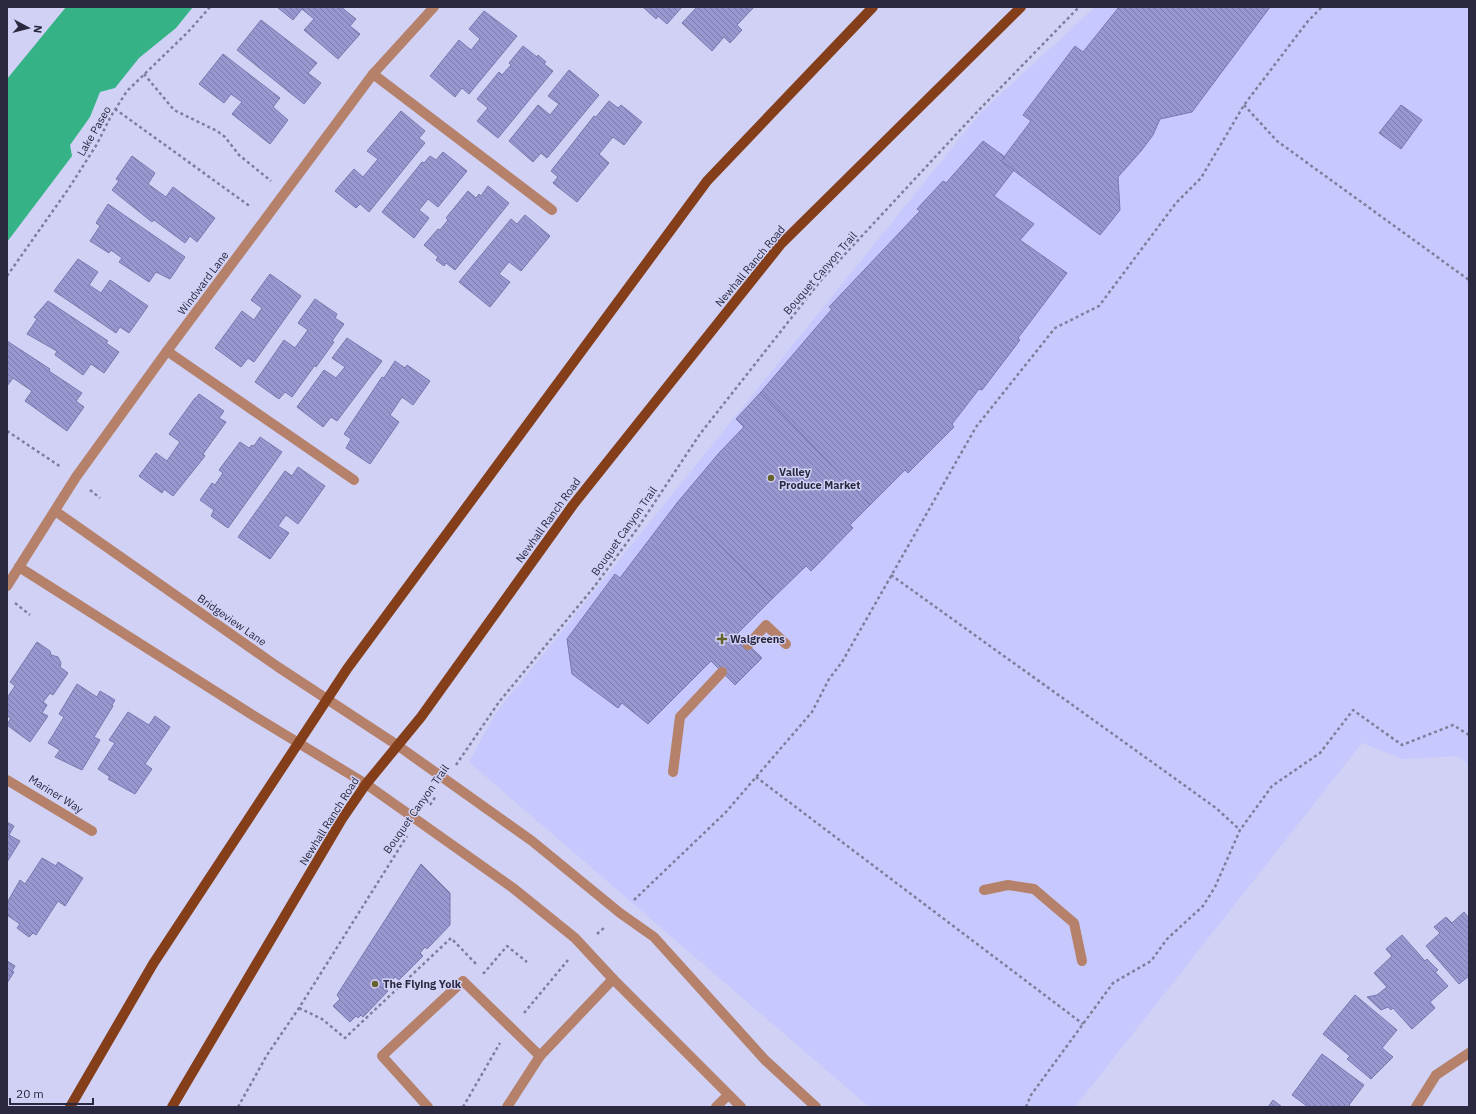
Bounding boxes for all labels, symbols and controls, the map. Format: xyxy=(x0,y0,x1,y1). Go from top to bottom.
north arrow xyxy=(8,8,48,48)
text: N xyxy=(30,24,45,34)
street label: Lake Paseo xyxy=(74,103,114,159)
street label: Newhall Ranch Road xyxy=(712,223,788,309)
street label: Bouquet Canyon Trail xyxy=(780,229,860,317)
street label: Windward Lane xyxy=(175,248,231,318)
place label: Valley Produce Market xyxy=(779,465,861,492)
marker: Valley Produce Market xyxy=(766,473,776,483)
street label: Newhall Ranch Road xyxy=(512,475,584,565)
street label: Bouquet Canyon Trail xyxy=(588,484,660,578)
street label: Bridgeview Lane xyxy=(195,591,269,649)
place label: Walgreens xyxy=(730,632,785,646)
marker: Walgreens xyxy=(717,634,727,644)
street label: Bouquet Canyon Trail xyxy=(380,762,452,856)
street label: Mariner Way xyxy=(26,772,86,817)
street label: Newhall Ranch Road xyxy=(296,774,362,868)
place label: The Flying Yolk xyxy=(383,977,462,991)
marker: The Flying Yolk xyxy=(370,979,380,989)
scale bar xyxy=(10,1080,93,1106)
text: 20 m xyxy=(16,1086,44,1101)

